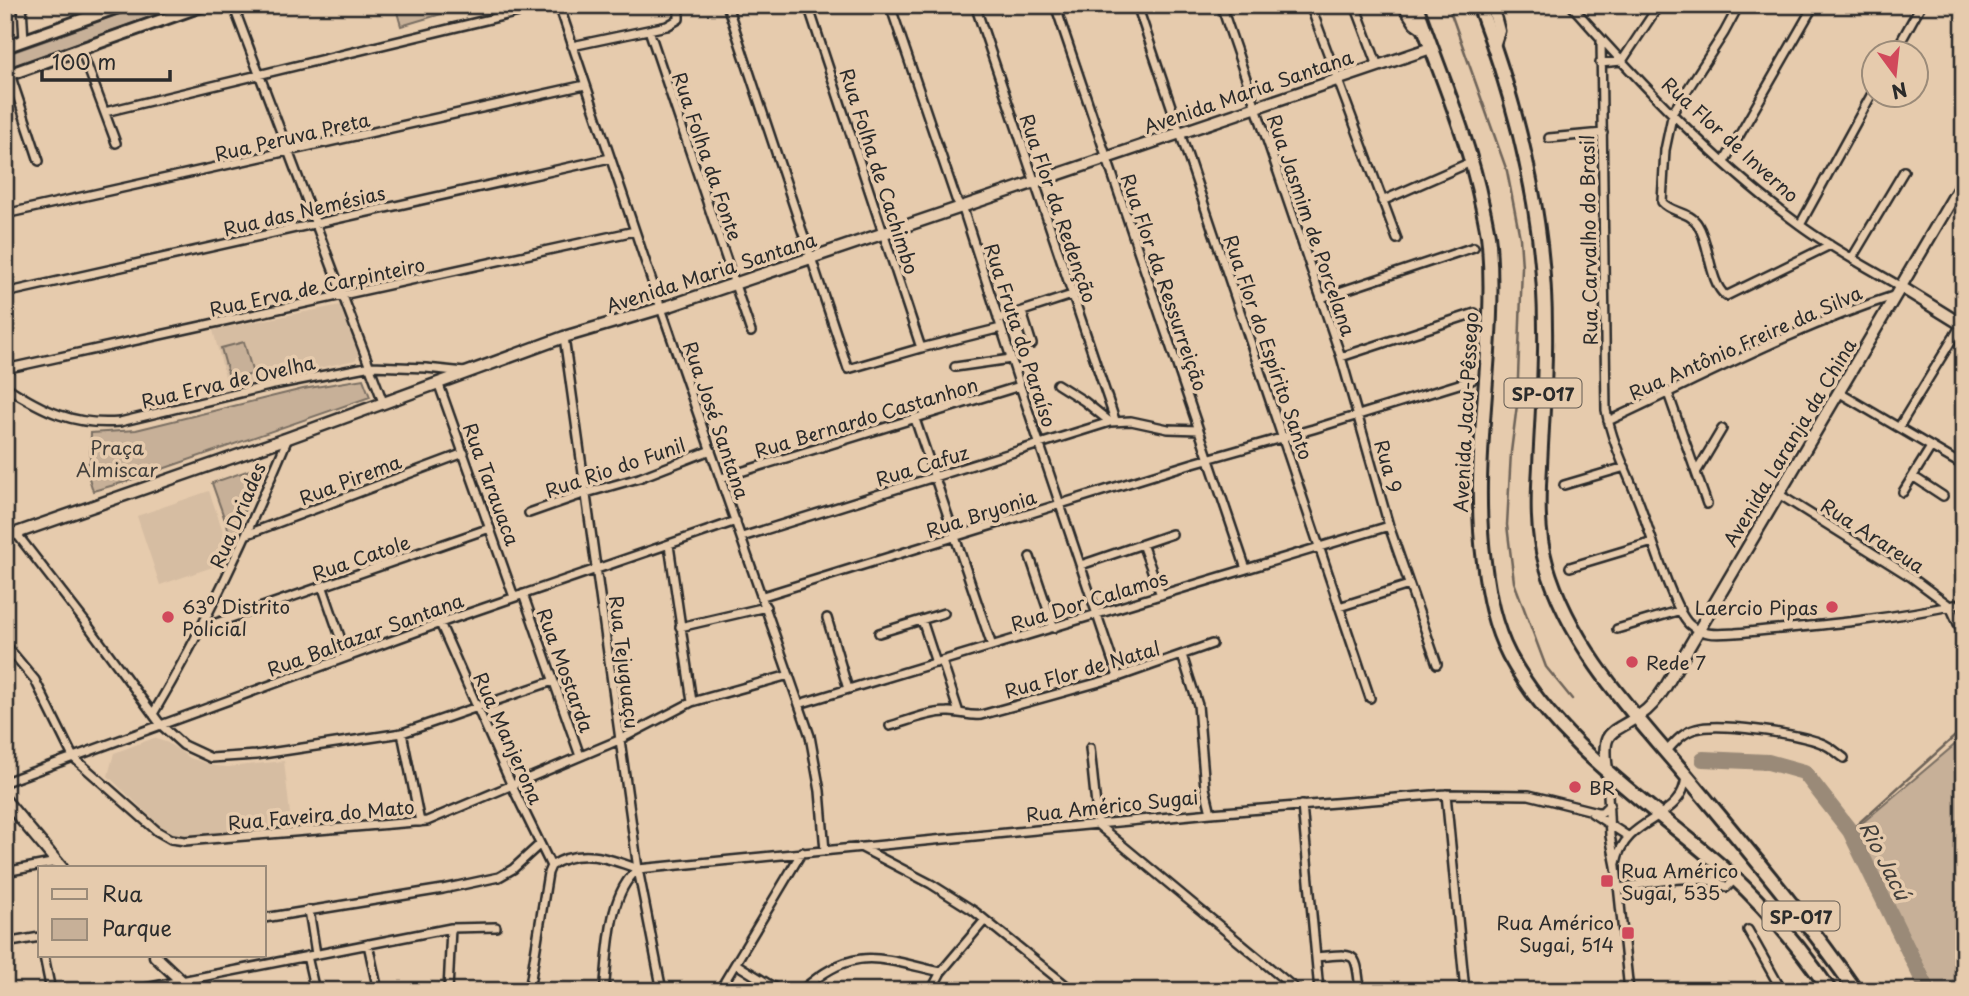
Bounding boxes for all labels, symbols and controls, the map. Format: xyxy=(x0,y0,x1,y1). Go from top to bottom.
scale bar xyxy=(42,38,170,82)
north arrow xyxy=(1860,38,1930,108)
street label: Avenida Maria Santana xyxy=(1140,42,1356,140)
text: 100 m xyxy=(52,45,116,77)
street label: Rua Folha de Cachimbo xyxy=(833,64,927,278)
street label: Rua Folha da Fonte xyxy=(666,68,750,244)
street label: Rua Flor de Inverno xyxy=(1656,70,1806,208)
text: N xyxy=(1889,76,1911,107)
street label: Rua Peruva Preta xyxy=(212,105,372,167)
street label: Rua Flor da Redenção xyxy=(1014,110,1104,306)
street label: Rua Jasmim de Porcelana xyxy=(1261,110,1363,340)
street label: Rua Carvalho do Brasil xyxy=(1572,134,1604,346)
street label: Rua Flor da Ressurreição xyxy=(1115,170,1215,394)
street label: Rua das Nemésias xyxy=(220,178,388,242)
street label: Avenida Maria Santana xyxy=(602,225,820,319)
street label: Rua Flor do Espírito Santo xyxy=(1217,231,1321,463)
street label: Rua Fruta do Paraíso xyxy=(978,239,1064,431)
street label: Rua Erva de Carpinteiro xyxy=(207,249,427,323)
street label: Rua Antônio Freire da Silva xyxy=(1624,278,1866,406)
street label: Avenida Jacu-Pêssego xyxy=(1446,311,1484,513)
street label: Avenida Laranja da China xyxy=(1716,333,1862,551)
street label: Rua José Santana xyxy=(677,337,757,503)
street label: Rua Erva de Ovelha xyxy=(138,347,318,415)
street label: Rua Bernardo Castanhon xyxy=(751,370,981,464)
road number: SP-017 xyxy=(1504,379,1582,408)
street label: Rua Tarauaca xyxy=(457,419,527,549)
street label: Rua Rio do Funil xyxy=(541,430,689,504)
park label: Praça Almiscar xyxy=(76,433,158,483)
street label: Rua 9 xyxy=(1368,436,1410,496)
street label: Rua Cafuz xyxy=(872,438,972,492)
street label: Rua Pirema xyxy=(295,446,406,511)
street label: Rua Driades xyxy=(202,458,272,572)
street label: Rua Bryonia xyxy=(922,482,1040,544)
street label: Rua Arareua xyxy=(1816,491,1931,579)
street label: Rua Catole xyxy=(308,527,414,587)
street label: Rua Dor Calamos xyxy=(1007,563,1171,637)
street label: Rua Baltazar Santana xyxy=(263,585,467,683)
place label: 63º Distrito Policial xyxy=(182,592,290,642)
place label: Laercio Pipas xyxy=(1695,593,1818,621)
street label: Rua Tejuguaçu xyxy=(603,594,647,730)
marker: Laercio Pipas xyxy=(1824,599,1840,615)
street label: Rua Mostarda xyxy=(531,604,601,736)
marker: 63º Distrito Policial xyxy=(160,609,176,625)
street label: Rua Flor de Natal xyxy=(1001,633,1163,705)
place label: Rede 7 xyxy=(1646,648,1706,676)
marker: Rede 7 xyxy=(1624,654,1640,670)
street label: Rua Manjerona xyxy=(467,667,551,809)
place label: BR xyxy=(1589,773,1615,801)
marker: BR xyxy=(1567,779,1583,795)
street label: Rua Américo Sugai xyxy=(1024,782,1200,828)
street label: Rua Faveira do Mato xyxy=(226,792,416,836)
water label: Rio Jacú xyxy=(1852,815,1920,907)
place label: Rua Américo Sugai, 535 xyxy=(1621,856,1738,906)
legend xyxy=(38,866,266,958)
marker: Rua Américo Sugai, 535 xyxy=(1599,873,1615,889)
text: Rua xyxy=(102,877,143,909)
road number: SP-017 xyxy=(1762,902,1840,931)
place label: Rua Américo Sugai, 514 xyxy=(1497,908,1614,958)
text: Parque xyxy=(102,911,172,943)
marker: Rua Américo Sugai, 514 xyxy=(1620,925,1636,941)

